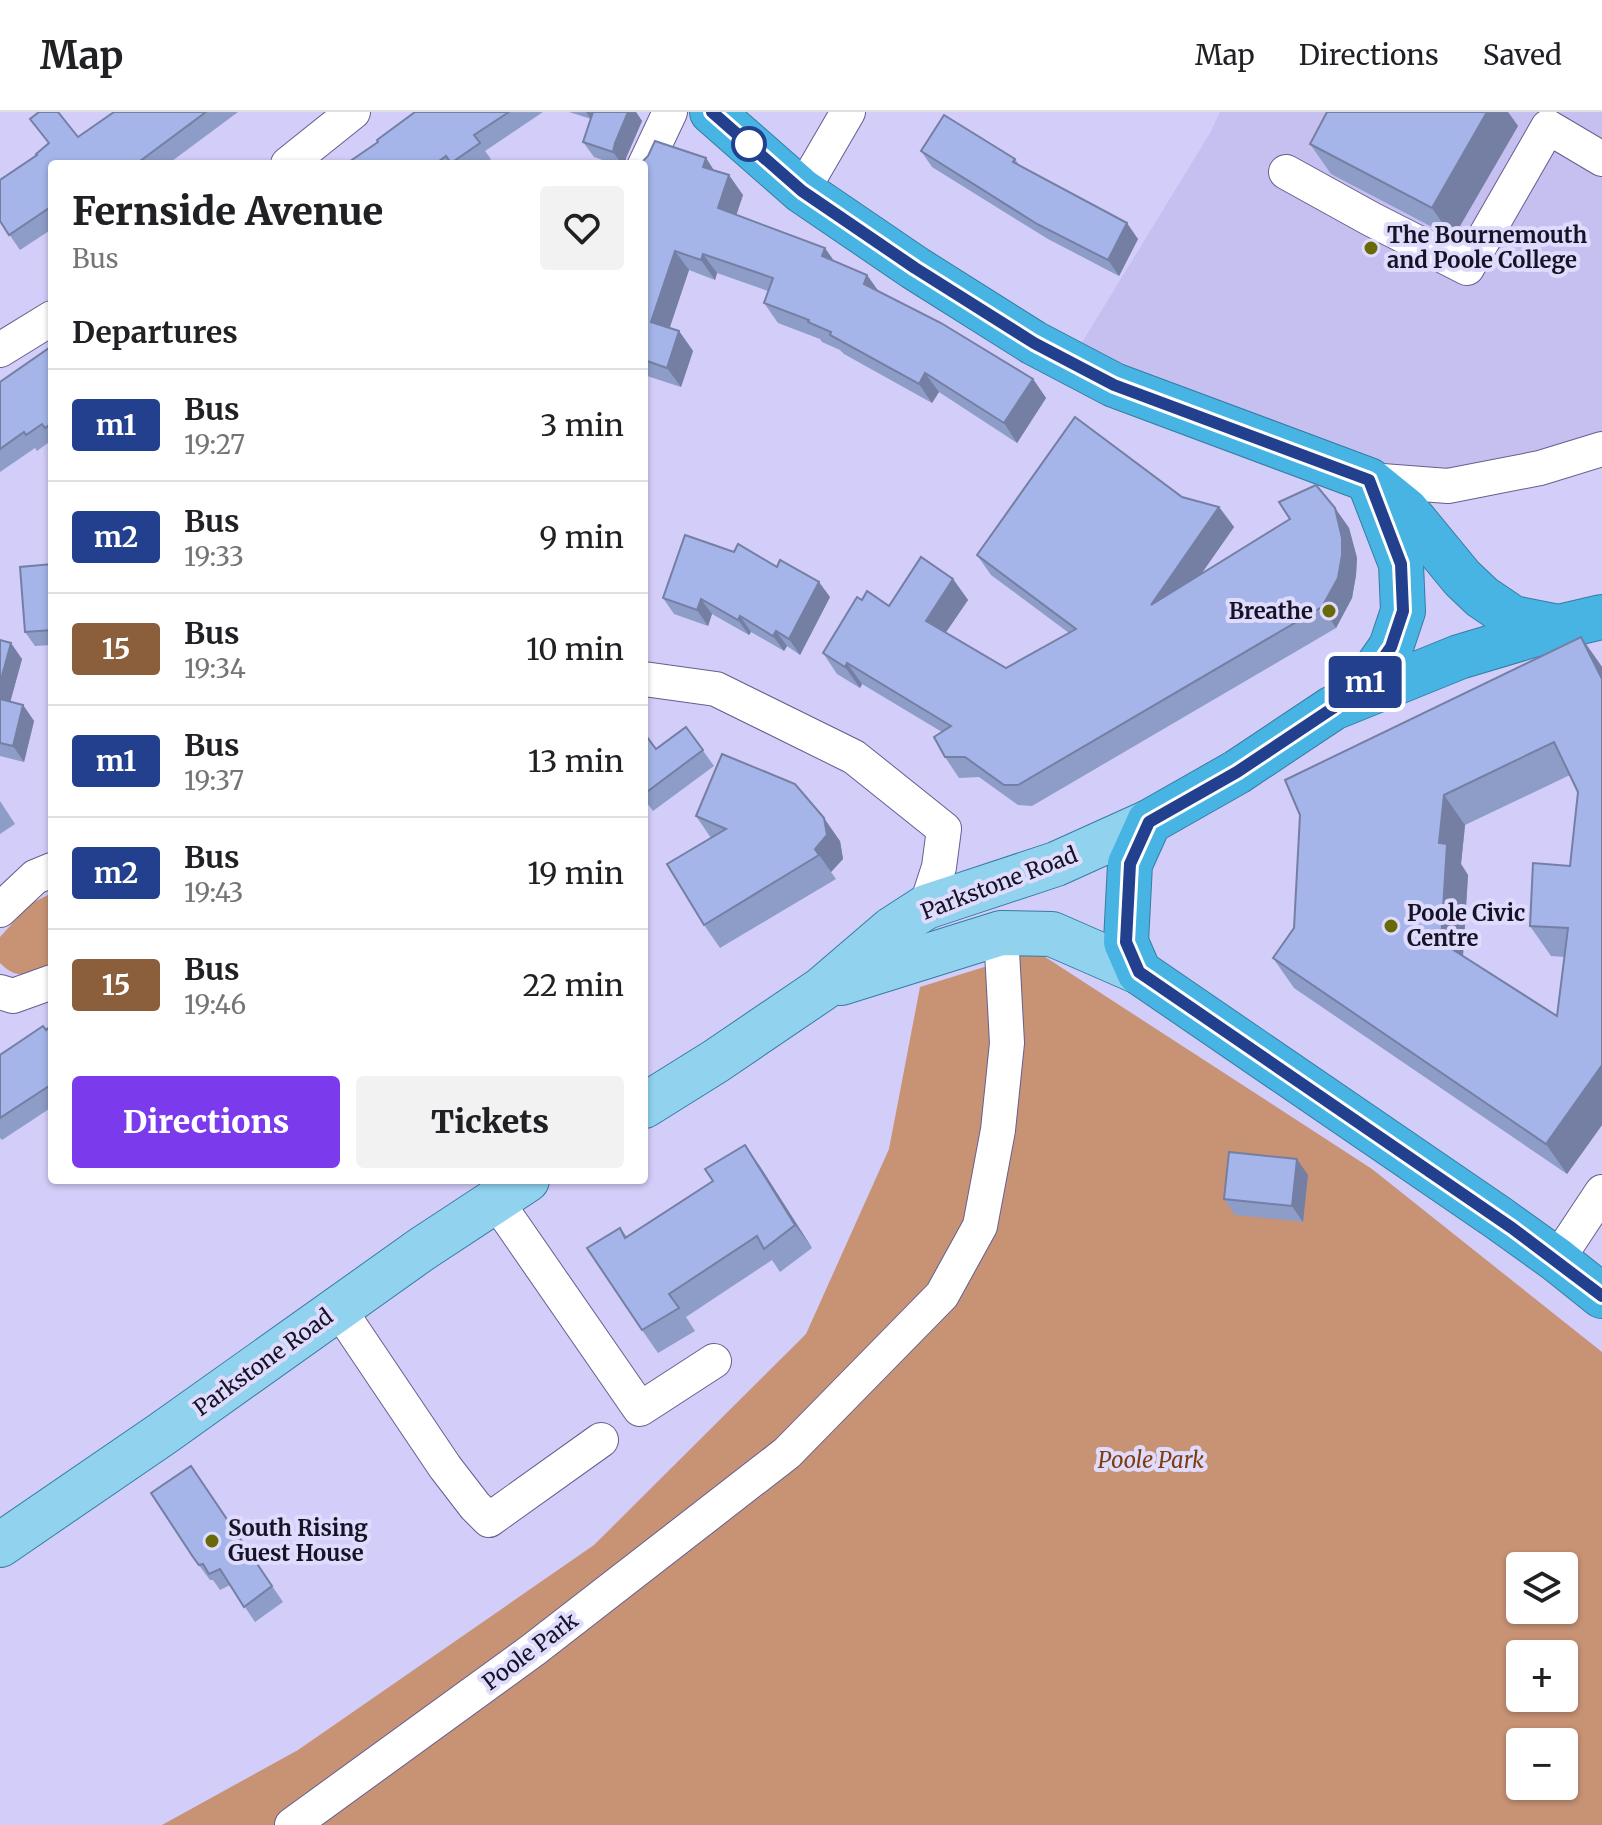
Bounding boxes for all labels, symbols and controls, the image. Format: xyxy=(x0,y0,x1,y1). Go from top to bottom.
text: Map xyxy=(40,32,124,79)
text: Map xyxy=(1195,37,1255,73)
text: Directions xyxy=(1299,37,1439,73)
text: Saved xyxy=(1483,37,1562,73)
unlabelled marker xyxy=(732,127,766,161)
button: heart xyxy=(540,186,624,270)
text: Fernside Avenue xyxy=(72,188,383,235)
place label: The Bournemouth and Poole College xyxy=(1387,221,1587,274)
marker: The Bournemouth and Poole College xyxy=(1362,239,1380,257)
text: Bus xyxy=(72,242,118,275)
text: Departures xyxy=(72,313,238,351)
text: Bus xyxy=(184,390,240,428)
text: 3 min xyxy=(540,406,624,444)
text: m1 xyxy=(96,407,136,443)
text: 19:27 xyxy=(184,428,245,461)
text: Bus xyxy=(184,502,240,540)
text: 9 min xyxy=(539,518,624,556)
text: m2 xyxy=(94,519,138,555)
text: 19:33 xyxy=(184,540,244,573)
place label: Breathe xyxy=(1229,597,1313,625)
marker: Breathe xyxy=(1320,602,1338,620)
text: Bus xyxy=(184,614,240,652)
text: 10 min xyxy=(526,630,624,668)
text: 15 xyxy=(102,631,130,667)
text: 19:34 xyxy=(184,652,246,685)
line badge: m1 xyxy=(1329,656,1401,708)
text: m1 xyxy=(1345,664,1385,700)
text: Bus xyxy=(184,726,240,764)
text: 13 min xyxy=(528,742,624,780)
text: m1 xyxy=(96,743,136,779)
text: 19:37 xyxy=(184,764,244,797)
text: Bus xyxy=(184,838,240,876)
street label: Parkstone Road xyxy=(917,840,1081,926)
text: 19 min xyxy=(527,854,624,892)
text: m2 xyxy=(94,855,138,891)
text: 19:43 xyxy=(184,876,243,909)
place label: Poole Civic Centre xyxy=(1407,899,1525,952)
marker: Poole Civic Centre xyxy=(1382,917,1400,935)
text: Bus xyxy=(184,950,240,988)
text: 22 min xyxy=(522,966,624,1004)
text: 15 xyxy=(102,967,130,1003)
text: 19:46 xyxy=(184,988,246,1021)
button: Directions xyxy=(72,1076,340,1168)
button: Tickets xyxy=(356,1076,624,1168)
street label: Parkstone Road xyxy=(188,1302,338,1422)
park label: Poole Park xyxy=(1098,1446,1204,1474)
place label: South Rising Guest House xyxy=(228,1514,368,1567)
marker: South Rising Guest House xyxy=(203,1532,221,1550)
map controls xyxy=(1506,1552,1578,1800)
button: layers xyxy=(1506,1552,1578,1624)
street label: Poole Park xyxy=(477,1606,583,1696)
button: + xyxy=(1506,1640,1578,1712)
button: − xyxy=(1506,1728,1578,1800)

